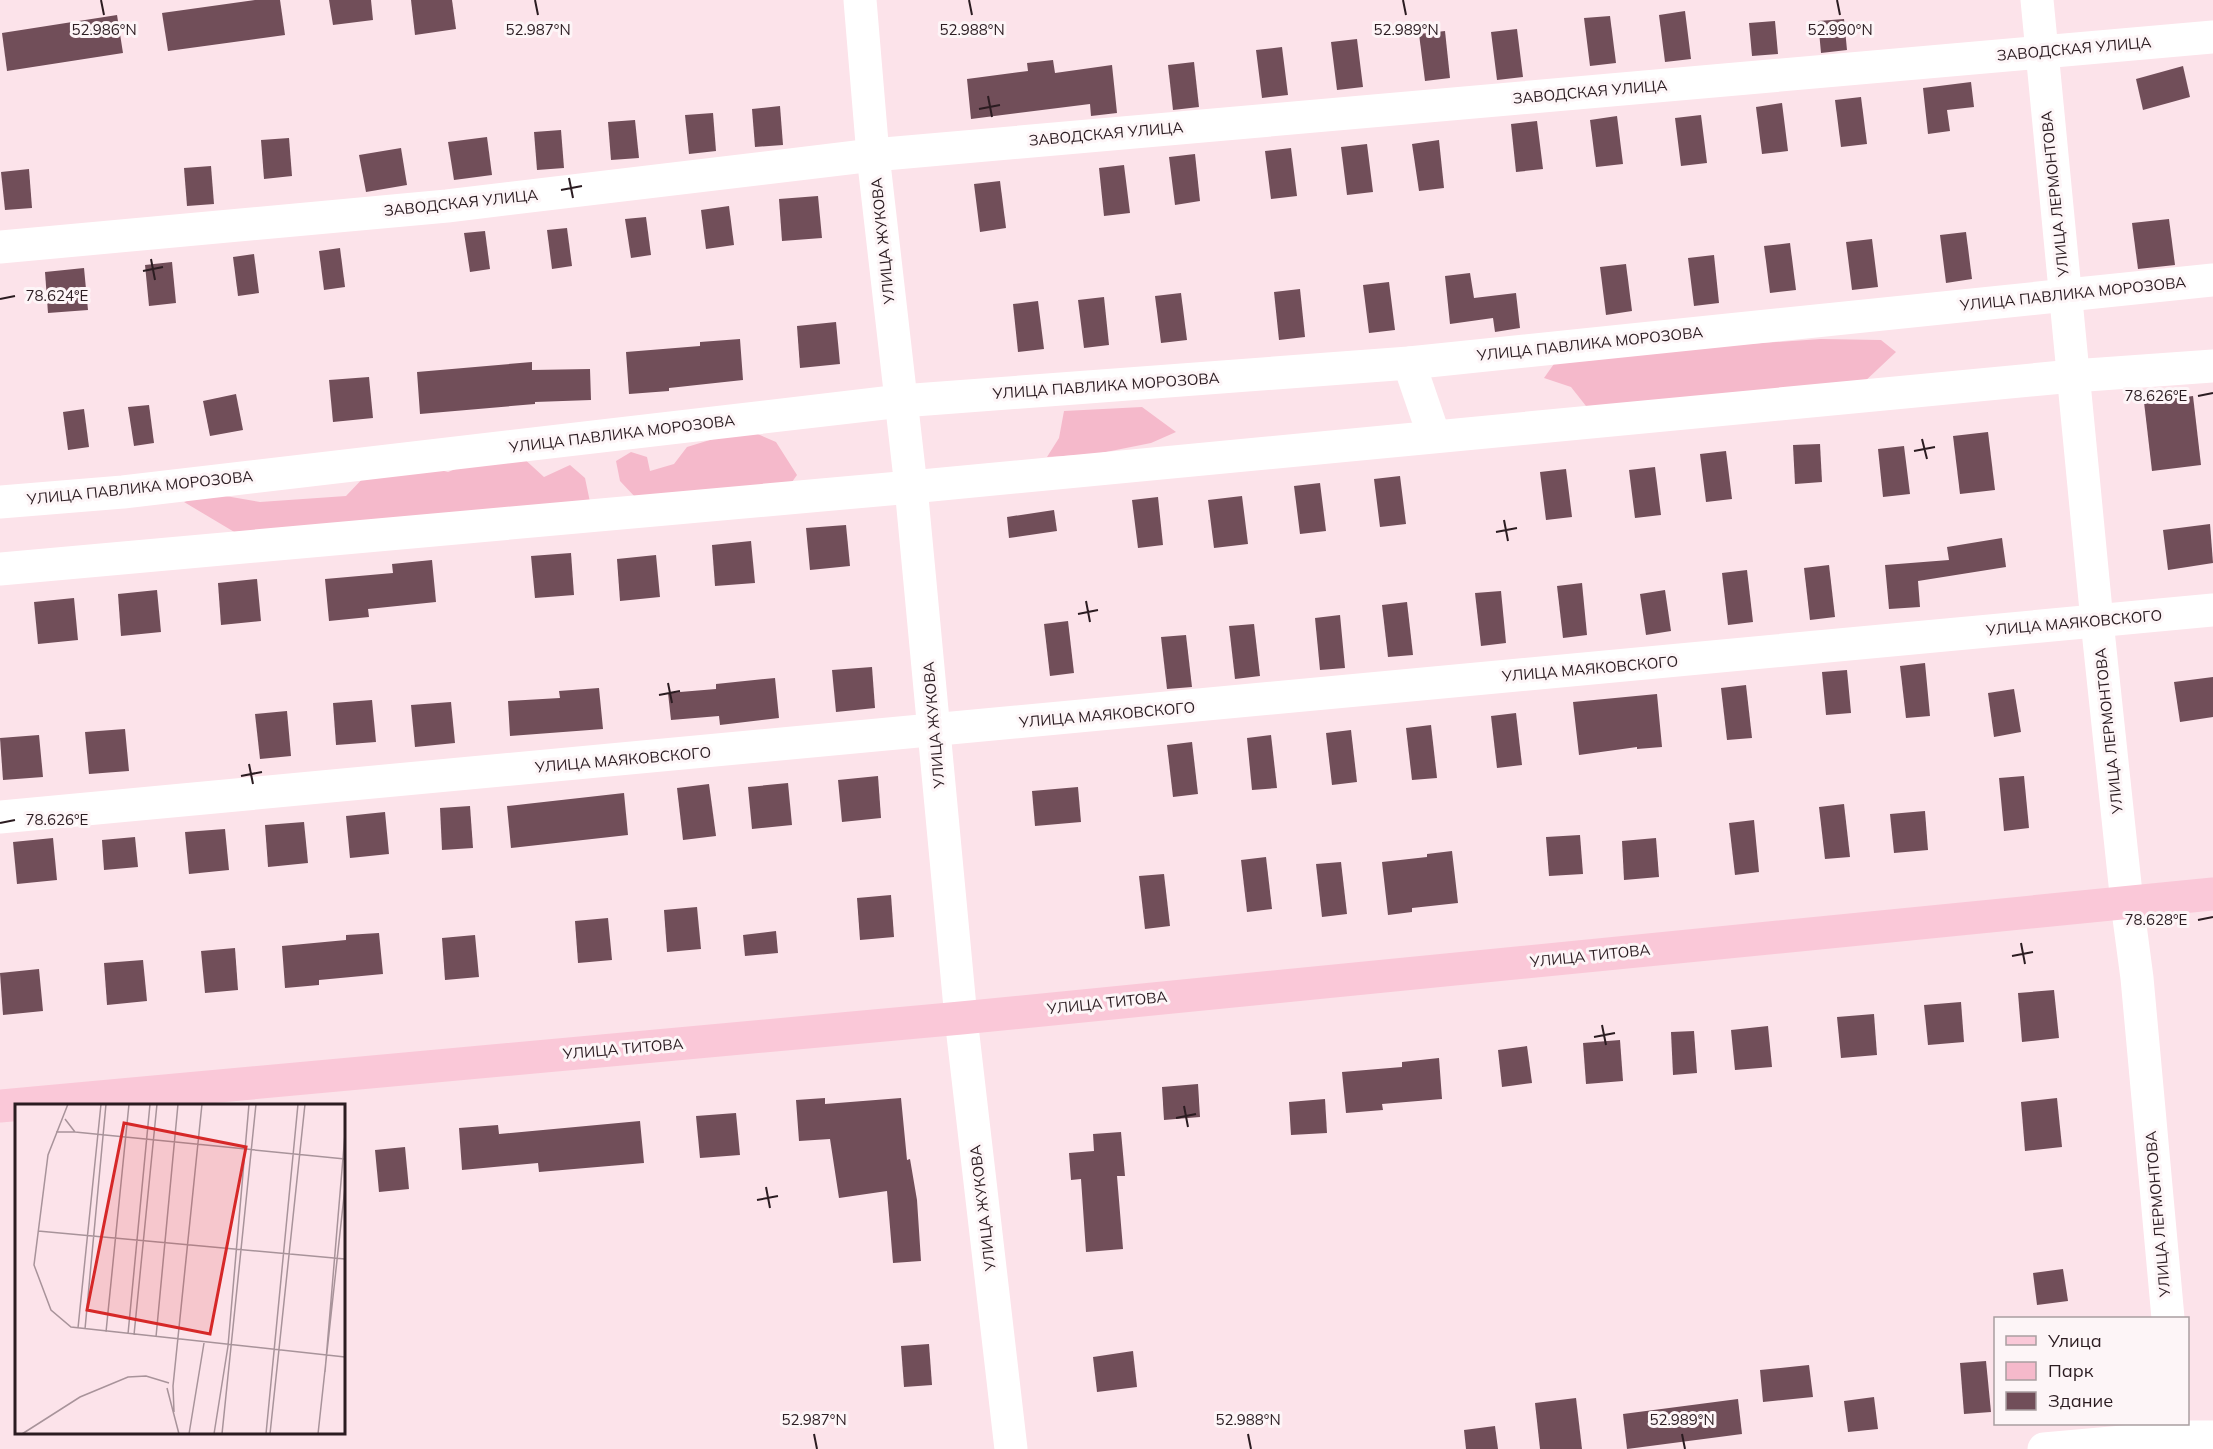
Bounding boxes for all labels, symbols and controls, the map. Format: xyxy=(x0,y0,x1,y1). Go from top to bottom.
text: 52.986°N xyxy=(71,20,137,39)
text: 52.987°N xyxy=(505,20,571,39)
text: 52.988°N xyxy=(939,20,1005,39)
text: 52.989°N xyxy=(1373,20,1439,39)
text: 52.990°N xyxy=(1807,20,1873,39)
street label: ЗАВОДСКАЯ УЛИЦА xyxy=(1996,32,2152,65)
street label: ЗАВОДСКАЯ УЛИЦА xyxy=(1512,75,1668,108)
street label: УЛИЦА ЛЕРМОНТОВА xyxy=(2036,110,2073,279)
street label: ЗАВОДСКАЯ УЛИЦА xyxy=(1028,117,1184,150)
street label: УЛИЦА ЖУКОВА xyxy=(866,177,899,306)
street label: ЗАВОДСКАЯ УЛИЦА xyxy=(383,185,539,220)
street label: УЛИЦА ПАВЛИКА МОРОЗОВА xyxy=(1958,272,2187,315)
text: 78.624°E xyxy=(26,286,89,305)
street label: УЛИЦА ПАВЛИКА МОРОЗОВА xyxy=(1475,322,1704,365)
street label: УЛИЦА ПАВЛИКА МОРОЗОВА xyxy=(991,368,1220,403)
text: 78.626°E xyxy=(2125,386,2188,405)
street label: УЛИЦА ПАВЛИКА МОРОЗОВА xyxy=(507,410,736,457)
street label: УЛИЦА ПАВЛИКА МОРОЗОВА xyxy=(25,466,254,509)
street label: УЛИЦА МАЯКОВСКОГО xyxy=(1984,605,2163,640)
street label: УЛИЦА ЛЕРМОНТОВА xyxy=(2090,647,2127,816)
street label: УЛИЦА МАЯКОВСКОГО xyxy=(1500,651,1679,686)
street label: УЛИЦА ЖУКОВА xyxy=(919,661,949,790)
street label: УЛИЦА МАЯКОВСКОГО xyxy=(1017,697,1196,732)
street label: УЛИЦА МАЯКОВСКОГО xyxy=(533,742,712,777)
text: 78.626°E xyxy=(26,810,89,829)
text: 78.628°E xyxy=(2125,910,2188,929)
street label: УЛИЦА ТИТОВА xyxy=(1528,940,1651,971)
street label: УЛИЦА ТИТОВА xyxy=(1045,987,1168,1018)
street label: УЛИЦА ТИТОВА xyxy=(561,1034,684,1063)
inset map xyxy=(15,1104,345,1434)
street label: УЛИЦА ЛЕРМОНТОВА xyxy=(2141,1130,2174,1299)
street label: УЛИЦА ЖУКОВА xyxy=(965,1144,1000,1273)
legend xyxy=(1994,1317,2189,1425)
text: Улица xyxy=(2047,1329,2102,1352)
text: Парк xyxy=(2048,1359,2094,1382)
text: Здание xyxy=(2048,1389,2113,1412)
text: 52.987°N xyxy=(781,1410,847,1429)
text: 52.988°N xyxy=(1215,1410,1281,1429)
text: 52.989°N xyxy=(1649,1410,1715,1429)

